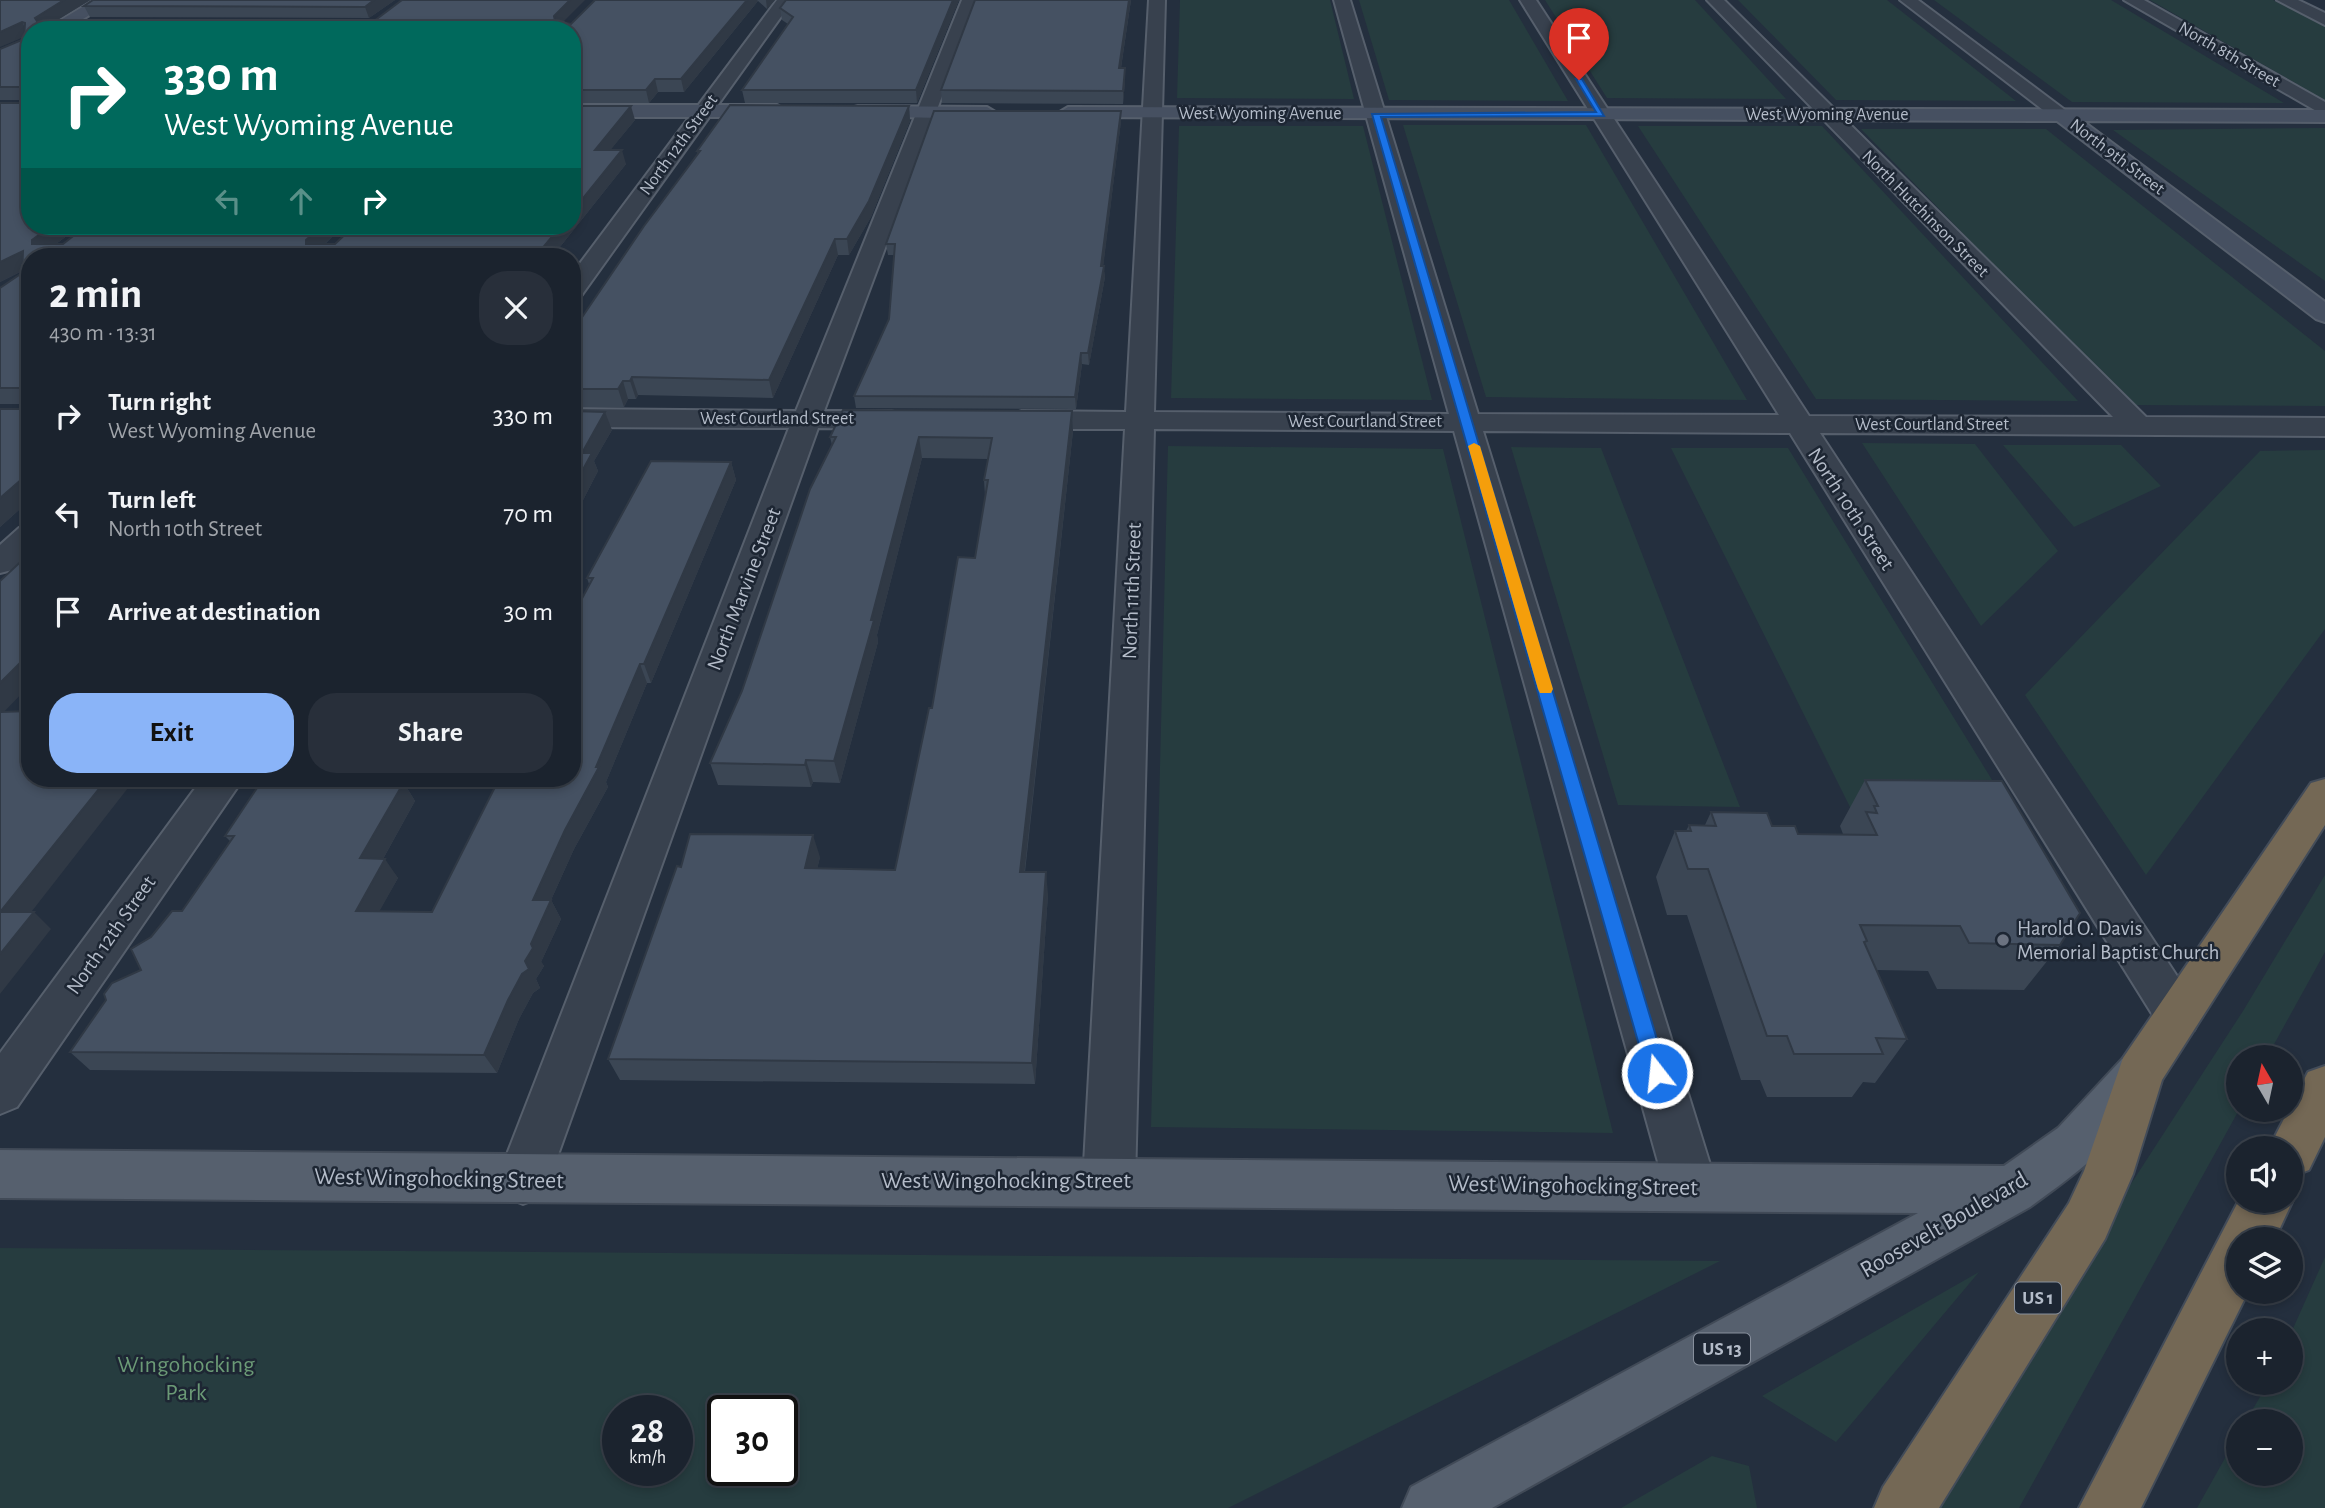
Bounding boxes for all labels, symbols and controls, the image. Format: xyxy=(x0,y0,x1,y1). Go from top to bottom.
pin xyxy=(1549,8,1609,80)
icon: arrive xyxy=(1560,19,1598,57)
street label: North 8th Street xyxy=(2175,19,2283,91)
icon: right xyxy=(49,49,140,140)
text: 330 m xyxy=(164,51,279,100)
street label: North 12th Street xyxy=(637,91,721,199)
street label: West Wyoming Avenue xyxy=(1179,105,1341,123)
street label: West Wyoming Avenue xyxy=(1746,106,1908,124)
text: West Wyoming Avenue xyxy=(164,109,454,141)
street label: North 9th Street xyxy=(2066,116,2168,198)
street label: North Hutchinson Street xyxy=(1858,147,1992,281)
icon: left xyxy=(209,182,247,220)
icon: ahead xyxy=(282,182,320,220)
icon: right xyxy=(355,182,393,220)
button: close xyxy=(479,271,553,345)
text: 2 min xyxy=(49,273,142,315)
text: 430 m · 13:31 xyxy=(49,322,157,345)
text: Turn right xyxy=(108,389,211,415)
icon: right xyxy=(49,397,87,435)
text: 330 m xyxy=(493,403,553,429)
street label: West Courtland Street xyxy=(700,410,854,428)
street label: West Courtland Street xyxy=(1288,413,1442,431)
street label: West Courtland Street xyxy=(1855,416,2009,434)
text: West Wyoming Avenue xyxy=(108,420,316,443)
street label: North 10th Street xyxy=(1804,444,1898,574)
text: Turn left xyxy=(108,487,196,513)
icon: left xyxy=(49,495,87,533)
text: 70 m xyxy=(503,501,553,527)
street label: North Marvine Street xyxy=(703,505,785,673)
text: North 10th Street xyxy=(108,518,262,541)
street label: North 11th Street xyxy=(1119,522,1145,660)
icon: arrive xyxy=(49,593,87,631)
text: Arrive at destination xyxy=(108,599,321,625)
text: 30 m xyxy=(503,599,553,625)
button: Exit xyxy=(49,693,294,773)
button: Share xyxy=(308,693,553,773)
street label: North 12th Street xyxy=(62,872,160,998)
place label: Harold O. Davis Memorial Baptist Church xyxy=(2017,918,2219,963)
marker: Harold O. Davis Memorial Baptist Church xyxy=(1995,932,2011,948)
position arrow xyxy=(1620,1036,1694,1110)
north arrow xyxy=(2226,1045,2303,1122)
map controls xyxy=(2226,1045,2303,1486)
button: sound xyxy=(2226,1136,2303,1213)
street label: West Wingohocking Street xyxy=(314,1165,564,1193)
street label: Roosevelt Boulevard xyxy=(1856,1167,2032,1283)
street label: West Wingohocking Street xyxy=(881,1169,1131,1193)
street label: West Wingohocking Street xyxy=(1448,1172,1698,1200)
button: layers xyxy=(2226,1227,2303,1304)
road number: US 1 xyxy=(2015,1282,2061,1314)
button: + xyxy=(2226,1318,2303,1395)
road number: US 13 xyxy=(1694,1334,1750,1364)
park label: Wingohocking Park xyxy=(117,1353,255,1405)
speed limit sign: 30 xyxy=(707,1395,798,1486)
button: − xyxy=(2226,1409,2303,1486)
text: 28 xyxy=(631,1414,664,1449)
text: km/h xyxy=(629,1449,666,1467)

